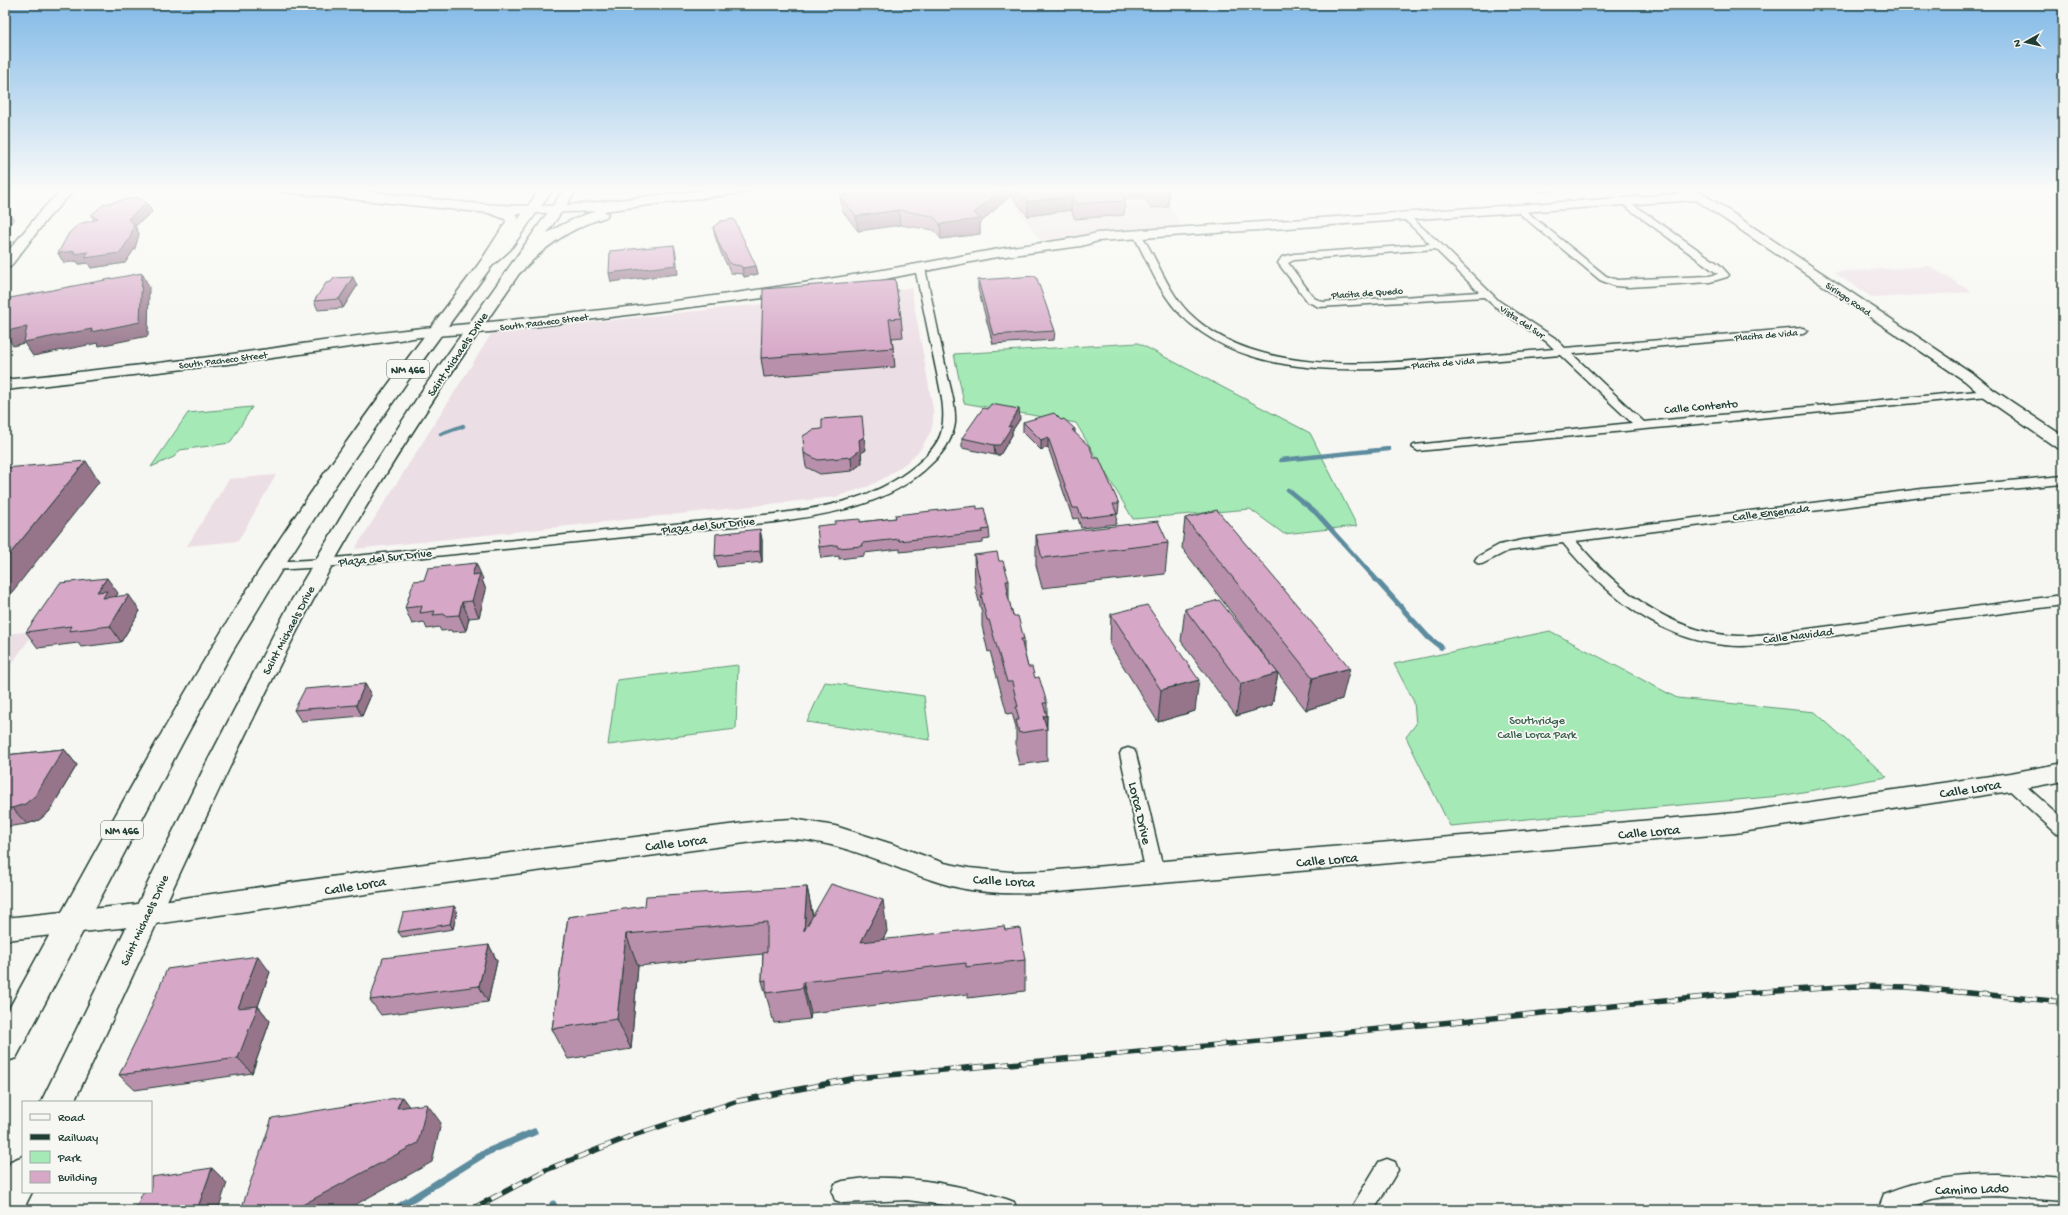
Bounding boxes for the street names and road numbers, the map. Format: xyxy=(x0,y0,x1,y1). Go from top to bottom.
street label: Siringo Road xyxy=(1823,280,1874,320)
street label: Placita de Quedo xyxy=(1330,286,1403,303)
street label: Vista del Sur xyxy=(1496,303,1548,343)
street label: Saint Michaels Drive xyxy=(425,310,492,400)
street label: South Pacheco Street xyxy=(499,311,590,334)
street label: Placita de Vida xyxy=(1733,327,1799,345)
street label: South Pacheco Street xyxy=(178,349,269,372)
street label: Placita de Vida xyxy=(1410,355,1476,373)
road number: NM 466 xyxy=(387,360,429,378)
street label: Calle Contento xyxy=(1664,398,1739,418)
street label: Calle Ensenada xyxy=(1732,502,1811,526)
street label: Plaza del Sur Drive xyxy=(660,515,756,539)
street label: Plaza del Sur Drive xyxy=(337,547,433,571)
street label: Saint Michaels Drive xyxy=(260,583,319,678)
street label: Calle Navidad xyxy=(1762,626,1835,648)
street label: Calle Lorca xyxy=(1938,777,2004,804)
street label: Lorca Drive xyxy=(1123,781,1154,847)
road number: NM 466 xyxy=(101,821,143,839)
street label: Calle Lorca xyxy=(1618,822,1682,845)
street label: Calle Lorca xyxy=(645,832,709,857)
street label: Calle Lorca xyxy=(1296,850,1360,873)
street label: Saint Michaels Drive xyxy=(119,872,173,969)
street label: Calle Lorca xyxy=(972,872,1036,893)
street label: Calle Lorca xyxy=(323,874,389,901)
street label: Camino Lado xyxy=(1935,1181,2009,1200)

